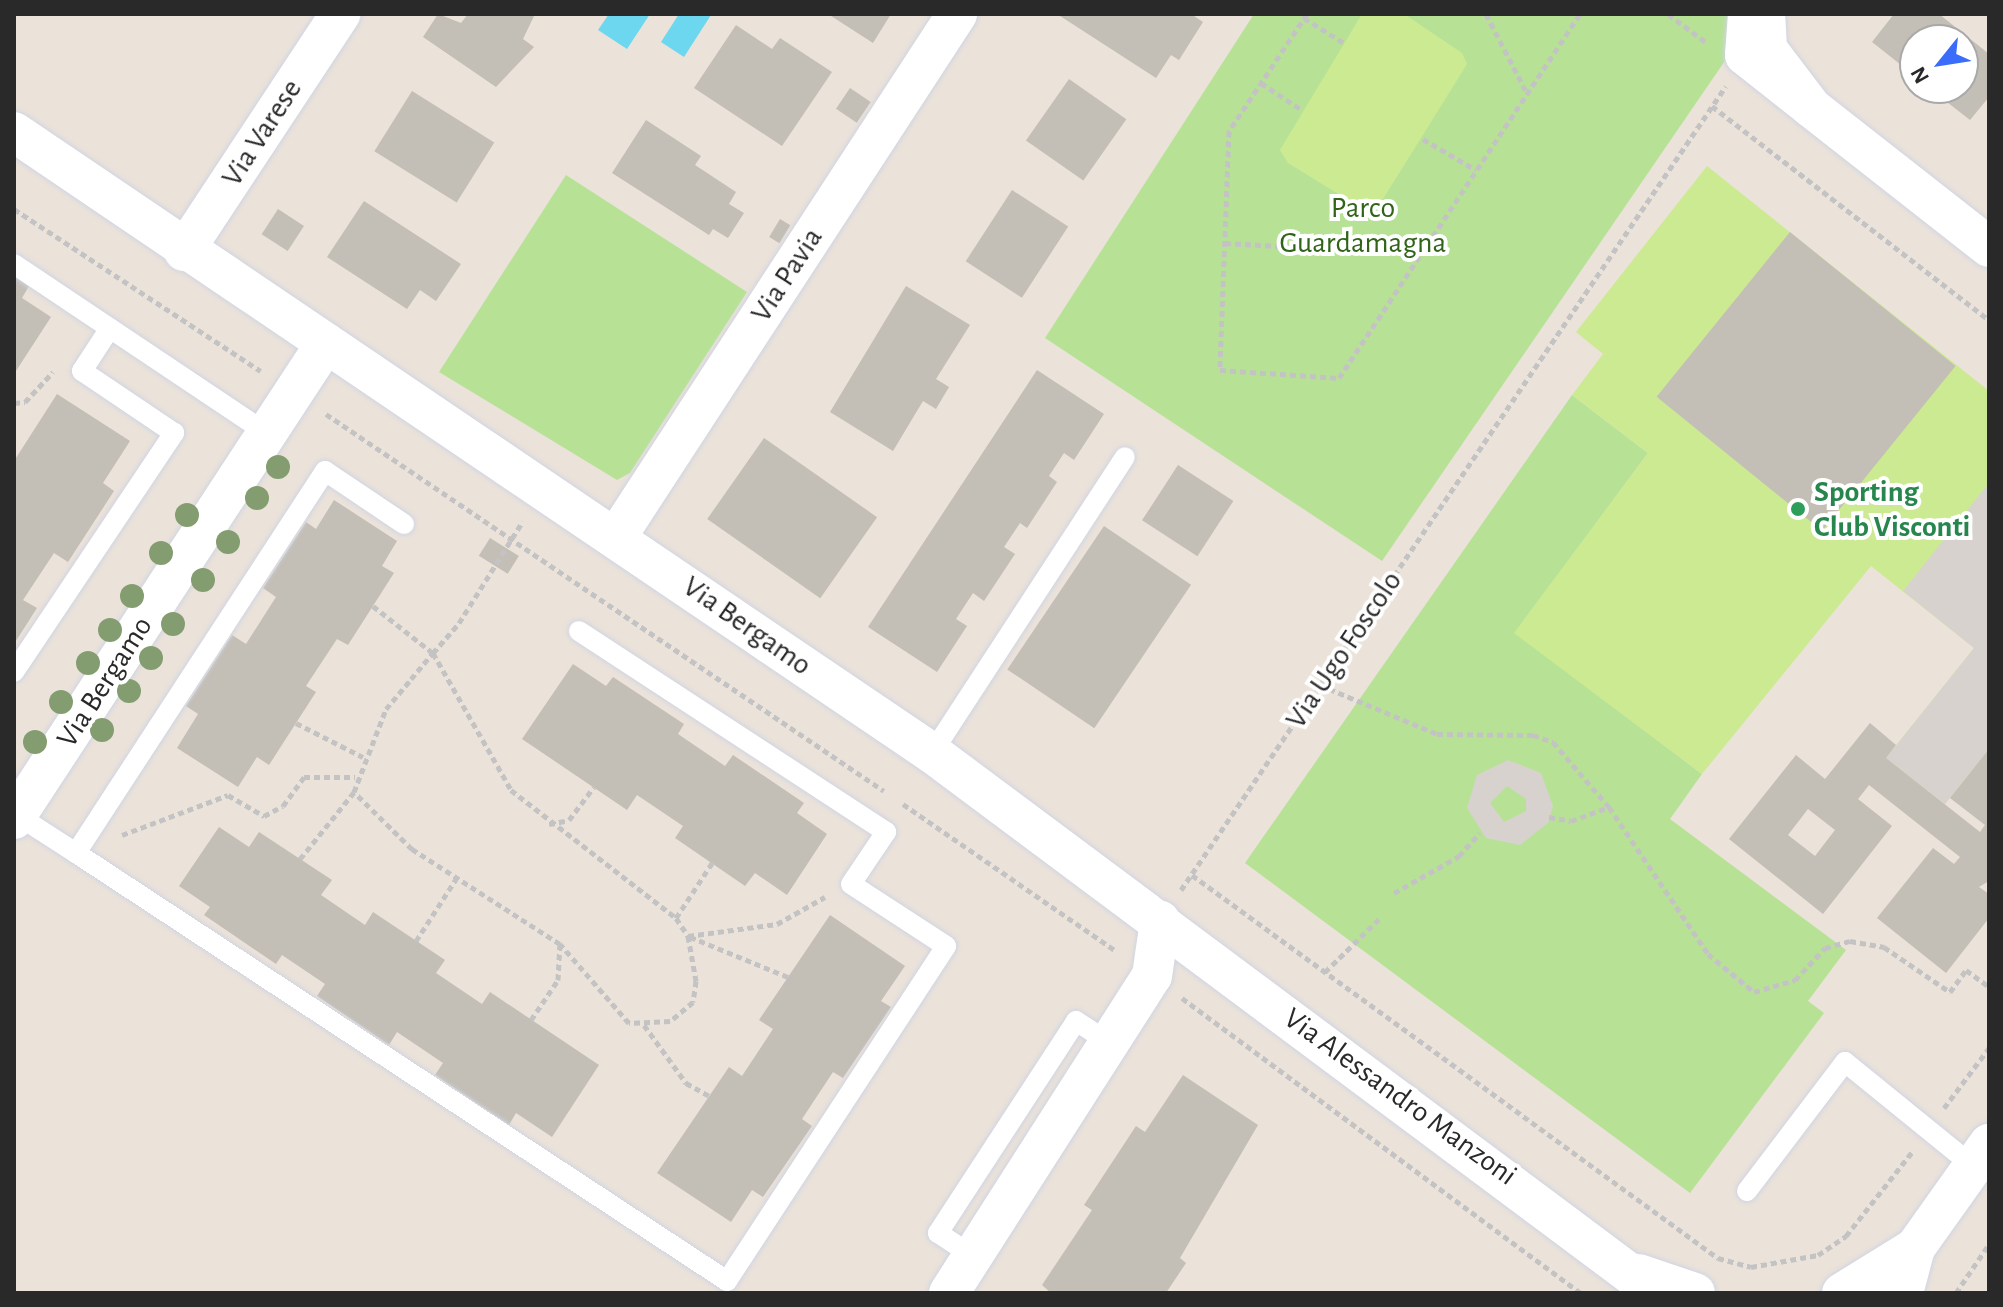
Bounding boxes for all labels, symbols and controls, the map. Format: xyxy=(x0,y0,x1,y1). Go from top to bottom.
north arrow xyxy=(1899,24,1979,104)
text: N xyxy=(1907,63,1933,87)
street label: Via Varese xyxy=(214,73,310,193)
park label: Parco Guardamagna xyxy=(1280,190,1446,260)
street label: Via Pavia xyxy=(743,221,831,329)
place label: Sporting Club Visconti xyxy=(1814,474,1970,544)
marker: Sporting Club Visconti xyxy=(1789,500,1807,518)
street label: Via Ugo Foscolo xyxy=(1278,564,1410,736)
street label: Via Bergamo xyxy=(676,569,818,683)
street label: Via Bergamo xyxy=(49,610,161,754)
street label: Via Alessandro Manzoni xyxy=(1276,1000,1524,1194)

